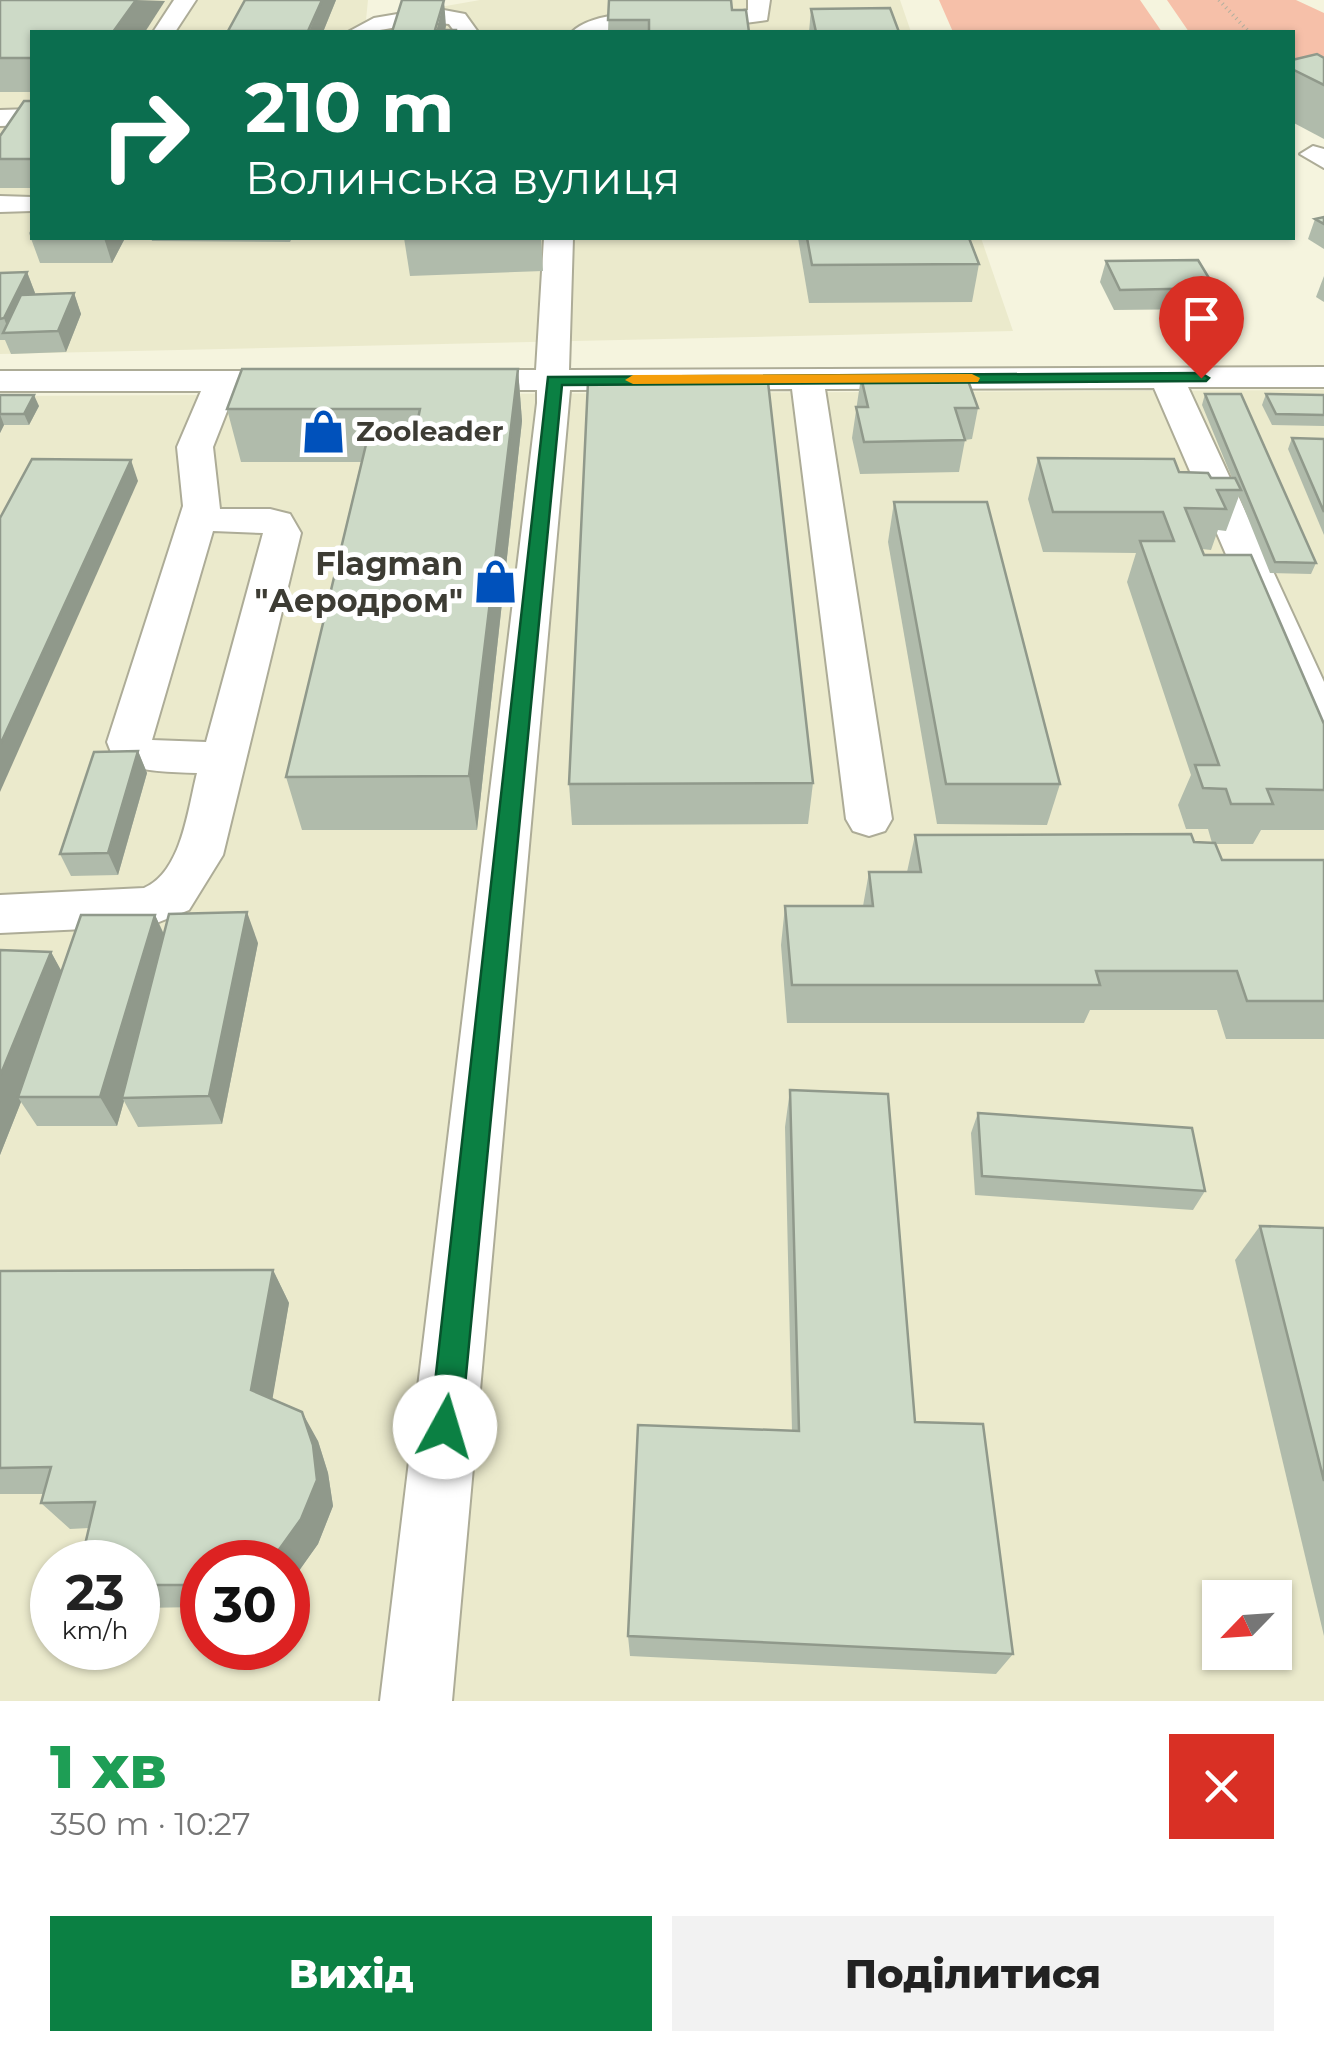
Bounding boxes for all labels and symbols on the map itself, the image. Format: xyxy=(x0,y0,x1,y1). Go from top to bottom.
pin xyxy=(1159,276,1244,379)
shop icon: Zooleader xyxy=(299,407,347,455)
place label: Zooleader xyxy=(356,414,503,448)
place label: Flagman "Аеродром" xyxy=(255,544,463,620)
shop icon: Flagman "Аеродром" xyxy=(472,557,520,605)
position arrow xyxy=(393,1375,497,1479)
speed limit sign: 30 xyxy=(180,1540,310,1670)
north arrow xyxy=(1202,1580,1292,1670)

